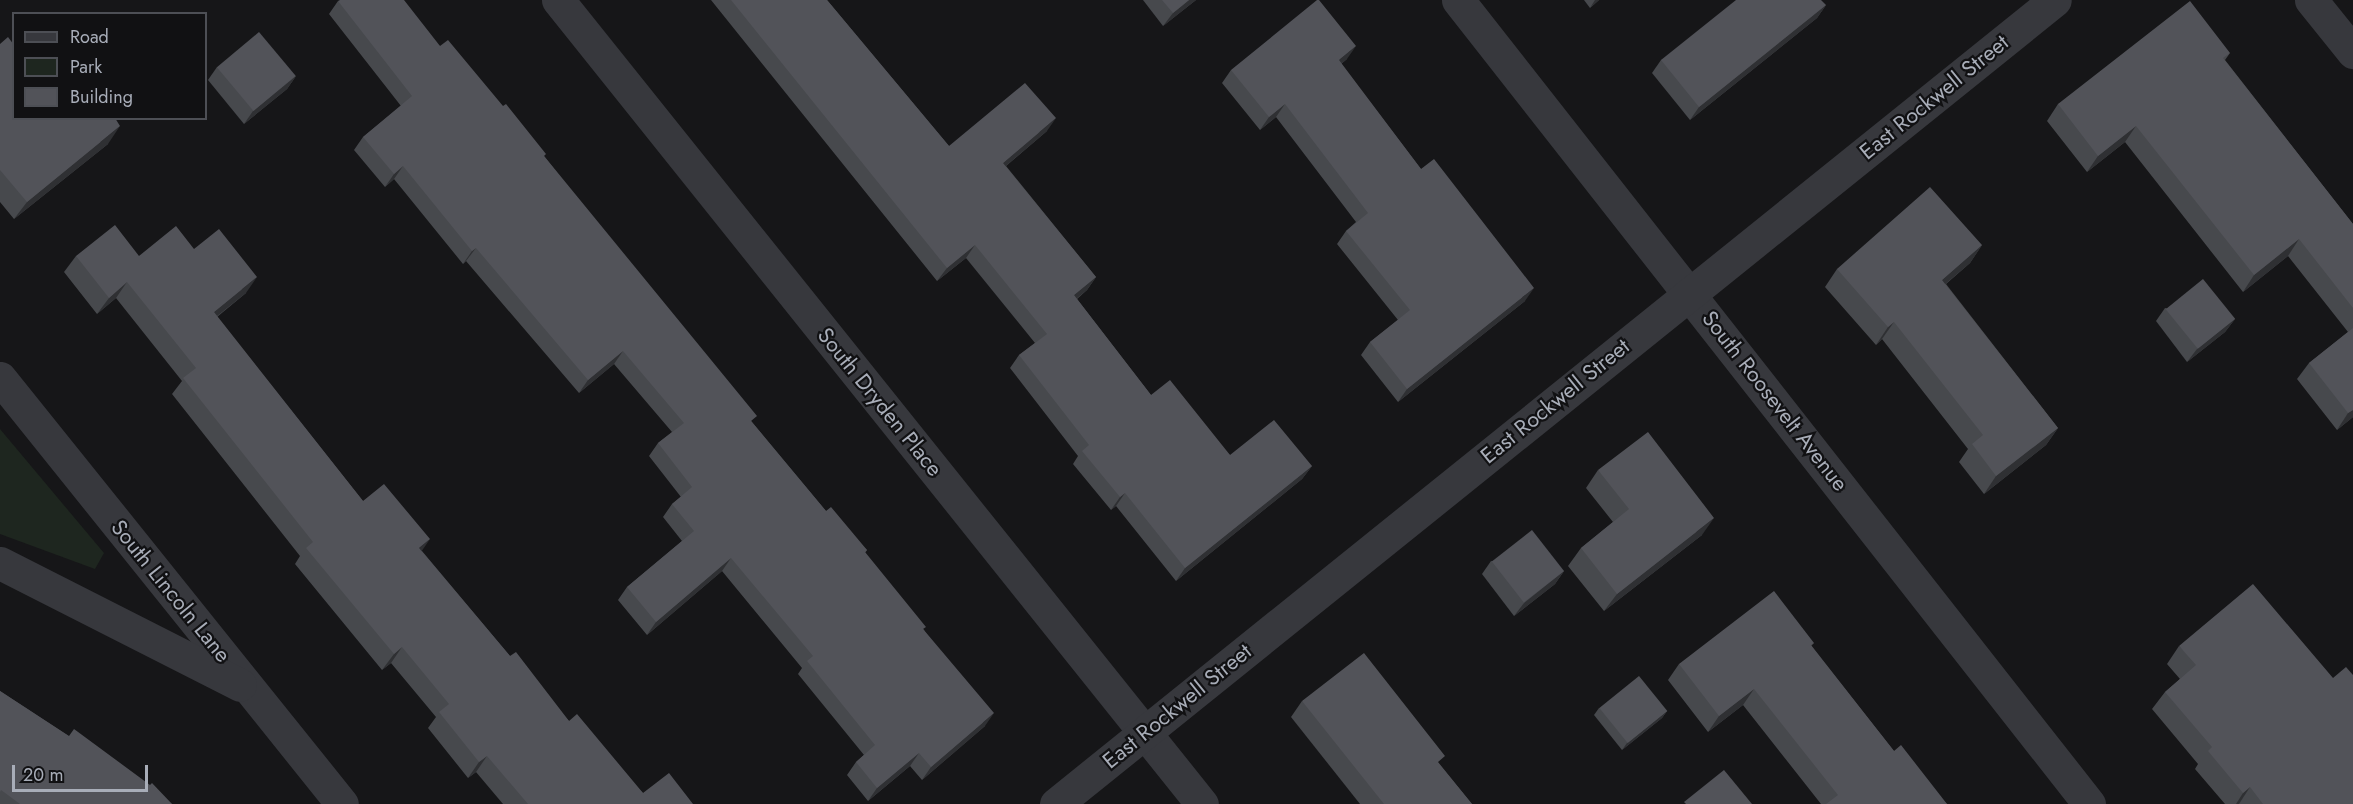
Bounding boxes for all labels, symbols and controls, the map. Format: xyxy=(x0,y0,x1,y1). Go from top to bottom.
legend xyxy=(12,12,207,120)
text: Road xyxy=(70,24,109,50)
street label: East Rockwell Street xyxy=(1854,29,2014,165)
text: Park xyxy=(70,54,102,80)
text: Building xyxy=(70,84,133,110)
street label: South Roosevelt Avenue xyxy=(1696,306,1854,496)
street label: South Dryden Place xyxy=(812,322,948,482)
street label: East Rockwell Street xyxy=(1475,333,1635,469)
street label: South Lincoln Lane xyxy=(106,515,236,667)
street label: East Rockwell Street xyxy=(1097,638,1257,774)
scale bar xyxy=(15,753,152,791)
text: 20 m xyxy=(23,762,63,788)

